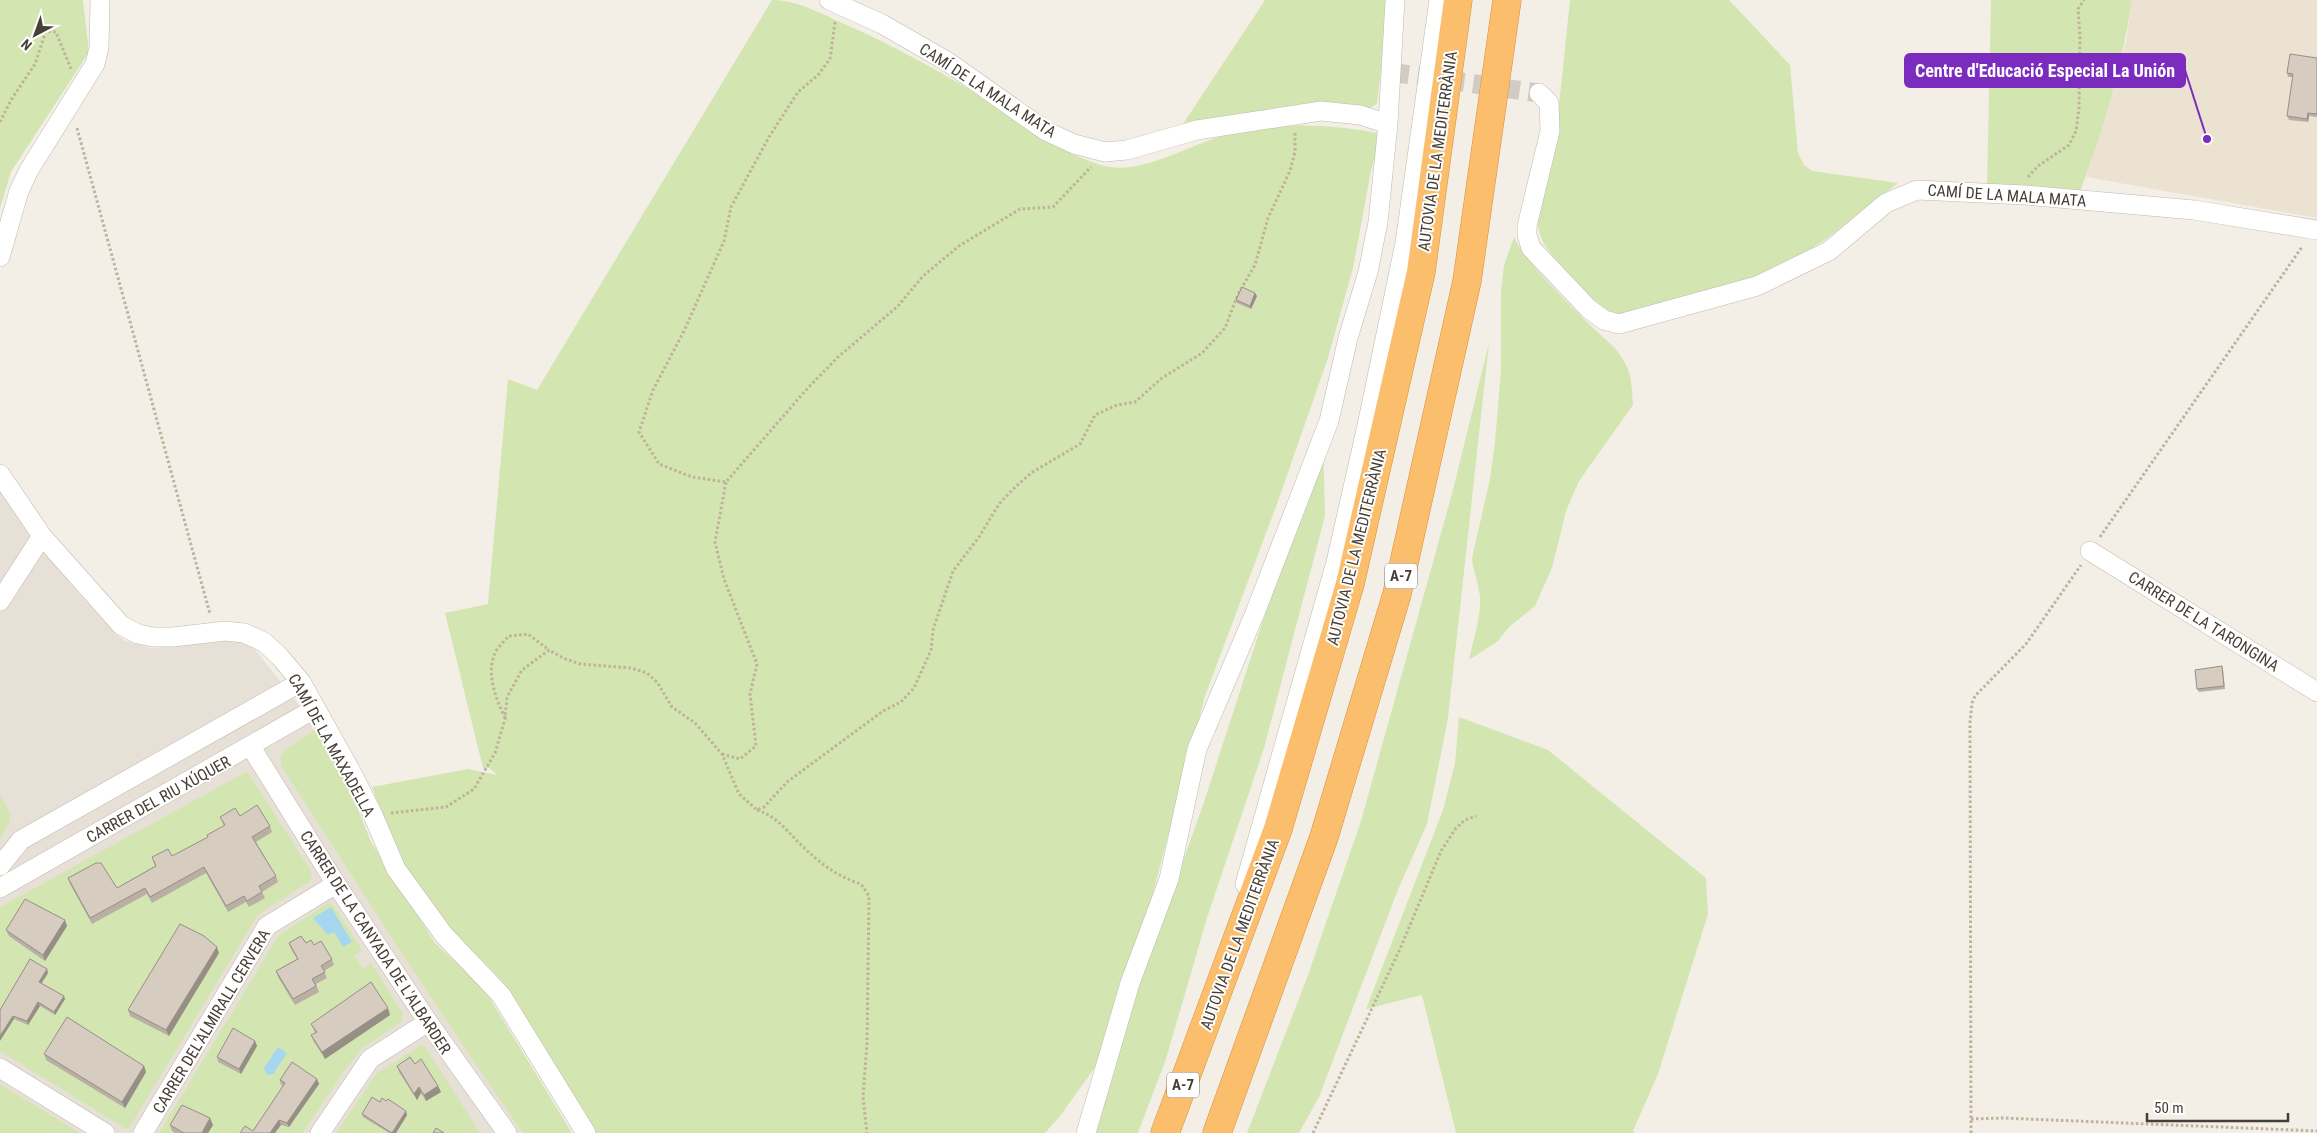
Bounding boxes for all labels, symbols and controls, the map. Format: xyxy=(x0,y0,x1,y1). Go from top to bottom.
north arrow xyxy=(10,10,60,60)
text: N xyxy=(18,36,35,54)
street label: CAMÍ DE LA MALA MATA xyxy=(916,39,1060,142)
street label: AUTOVIA DE LA MEDITERRÀNIA xyxy=(1414,50,1461,252)
callout: Centre d'Educació Especial La Unión xyxy=(1905,54,2185,87)
text: Centre d'Educació Especial La Unión xyxy=(1915,60,2175,81)
street label: CAMÍ DE LA MALA MATA xyxy=(1927,180,2087,211)
street label: AUTOVIA DE LA MEDITERRÀNIA xyxy=(1323,447,1390,647)
road number: A-7 xyxy=(1385,564,1417,588)
street label: CARRER DE LA TARONGINA xyxy=(2125,567,2283,676)
street label: CAMÍ DE LA MAXADELLA xyxy=(284,670,379,820)
street label: CARRER DEL RIU XÚQUER xyxy=(83,752,234,847)
street label: CARRER DE LA CANYADA DE L'ALBARDER xyxy=(296,827,455,1058)
street label: AUTOVIA DE LA MEDITERRÀNIA xyxy=(1196,836,1283,1032)
street label: CARRER DEL'ALMIRALL CERVERA xyxy=(149,926,274,1117)
road number: A-7 xyxy=(1167,1072,1199,1098)
scale bar xyxy=(2147,1090,2288,1122)
text: 50 m xyxy=(2154,1099,2184,1117)

